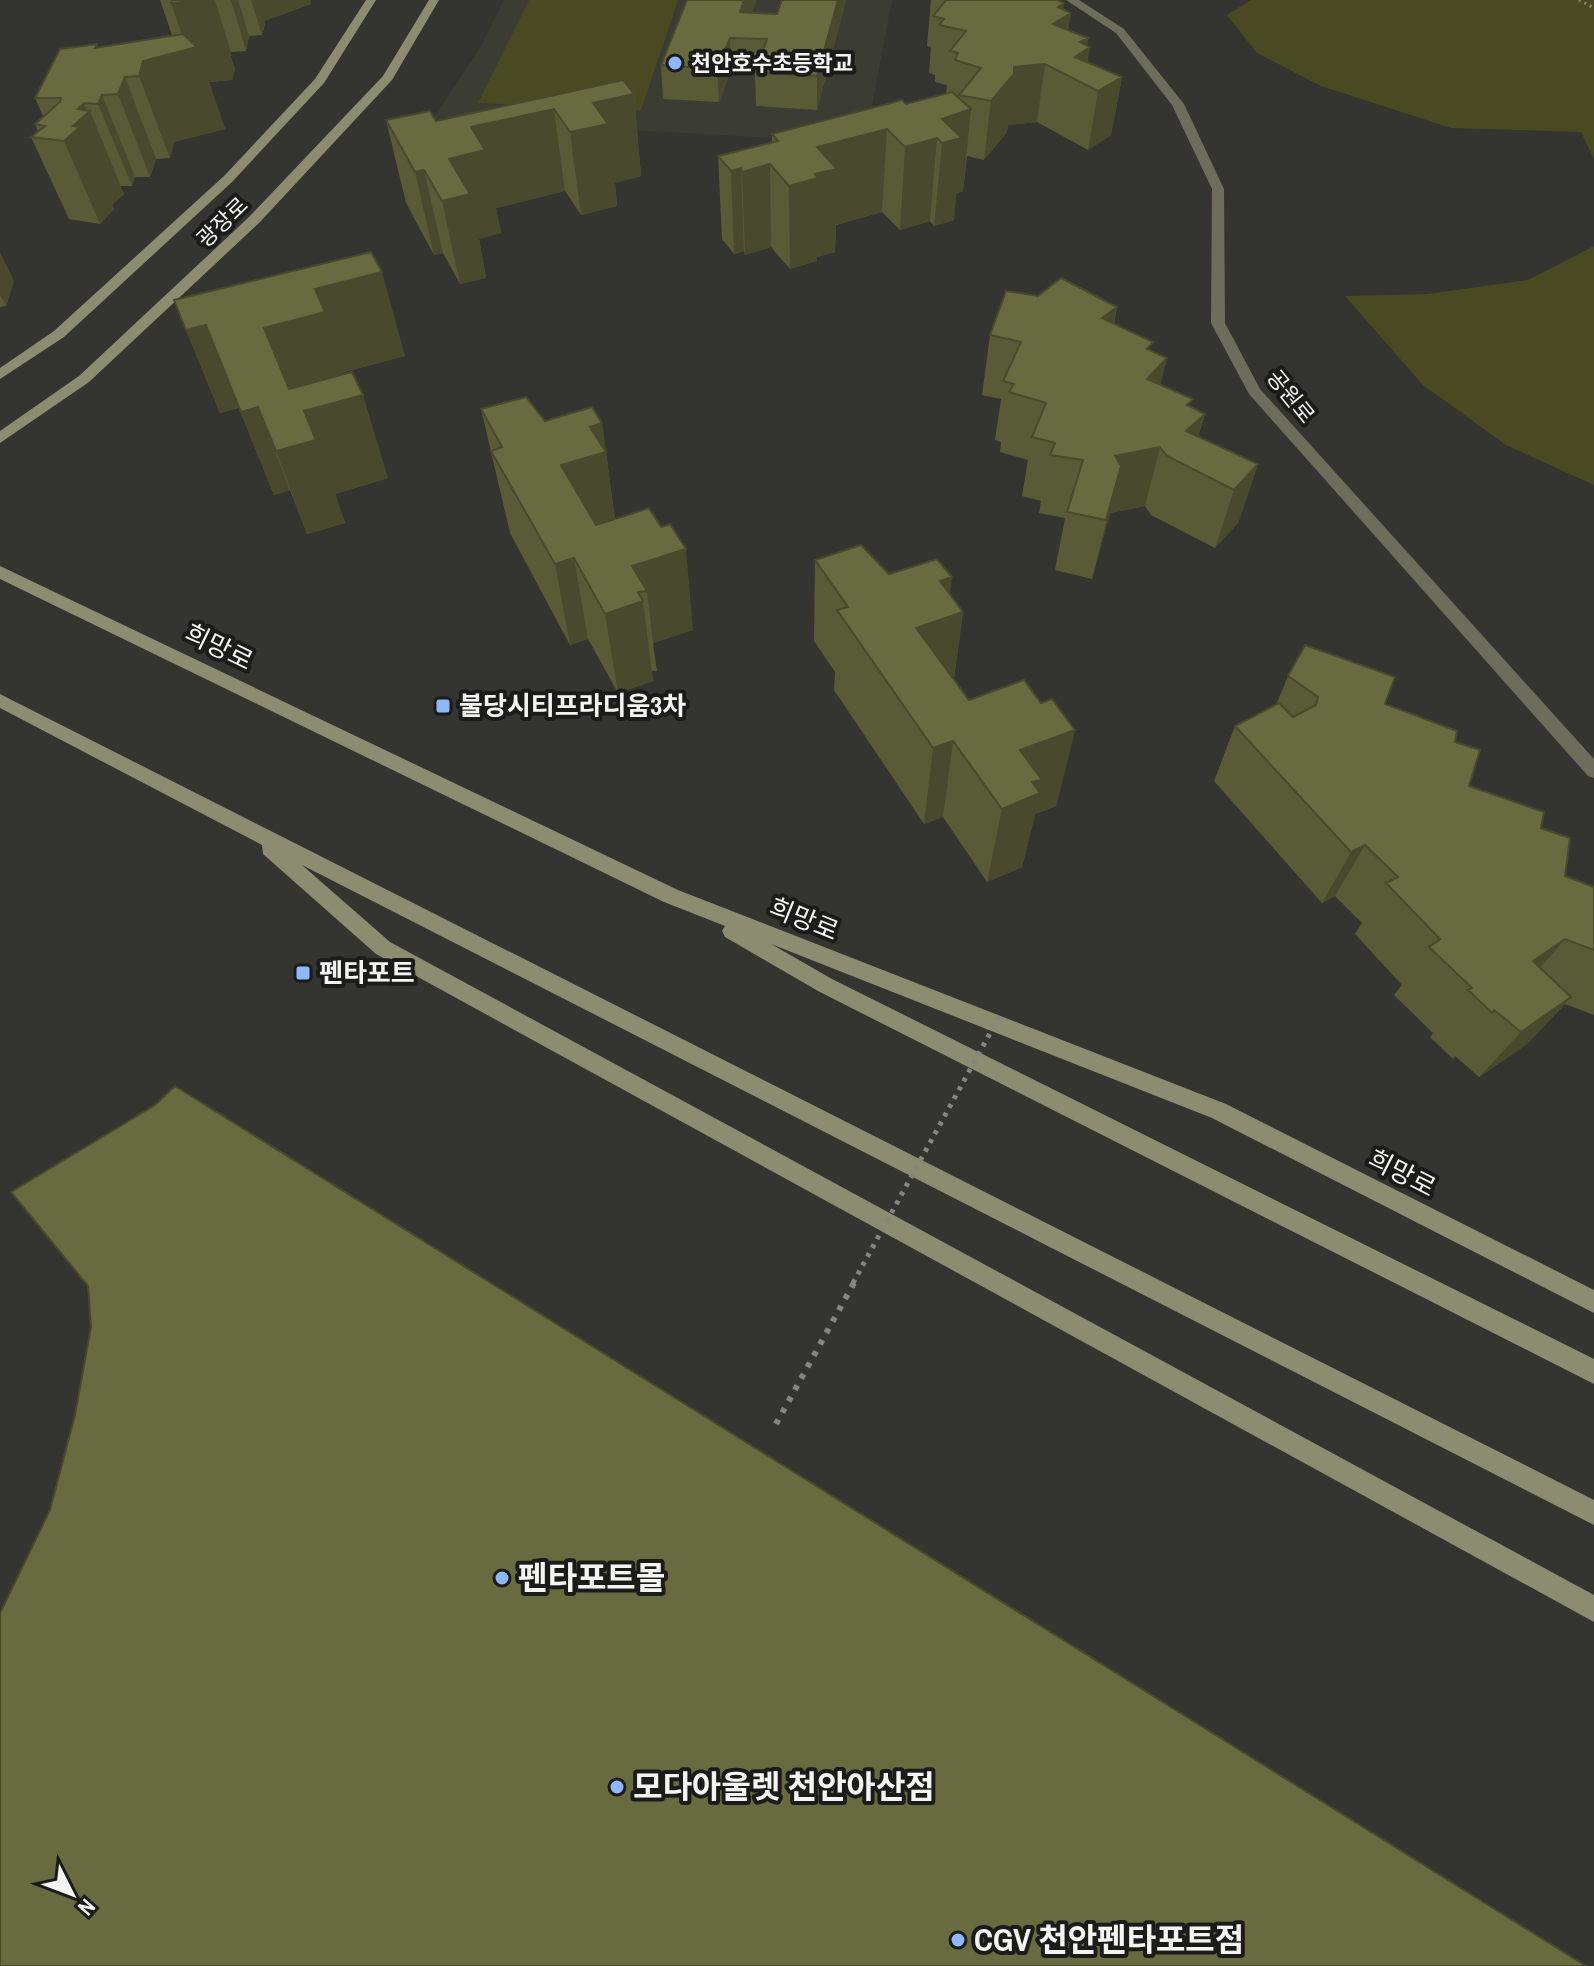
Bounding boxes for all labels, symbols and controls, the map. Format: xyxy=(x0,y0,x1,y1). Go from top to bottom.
place label: 천안호수초등학교 xyxy=(691,48,853,78)
marker: 천안호수초등학교 xyxy=(666,54,684,72)
street label: 광장로 xyxy=(190,190,254,254)
street label: 공원로 xyxy=(1260,363,1322,429)
street label: 희망로 xyxy=(179,615,259,678)
place label: 불당시티프라디움3차 xyxy=(459,688,686,723)
marker: 불당시티프라디움3차 xyxy=(434,697,452,715)
street label: 희망로 xyxy=(764,889,844,948)
place label: 펜타포트 xyxy=(319,955,415,990)
marker: 펜타포트 xyxy=(294,964,312,982)
street label: 희망로 xyxy=(1362,1141,1442,1204)
place label: 펜타포트몰 xyxy=(518,1556,665,1599)
marker: 펜타포트몰 xyxy=(493,1569,511,1587)
place label: 모다아울렛 천안아산점 xyxy=(633,1765,935,1808)
marker: 모다아울렛 천안아산점 xyxy=(608,1778,626,1796)
north arrow xyxy=(32,1854,112,1934)
text: N xyxy=(71,1893,102,1922)
place label: CGV 천안펜타포트점 xyxy=(974,1918,1244,1961)
marker: CGV 천안펜타포트점 xyxy=(949,1931,967,1949)

